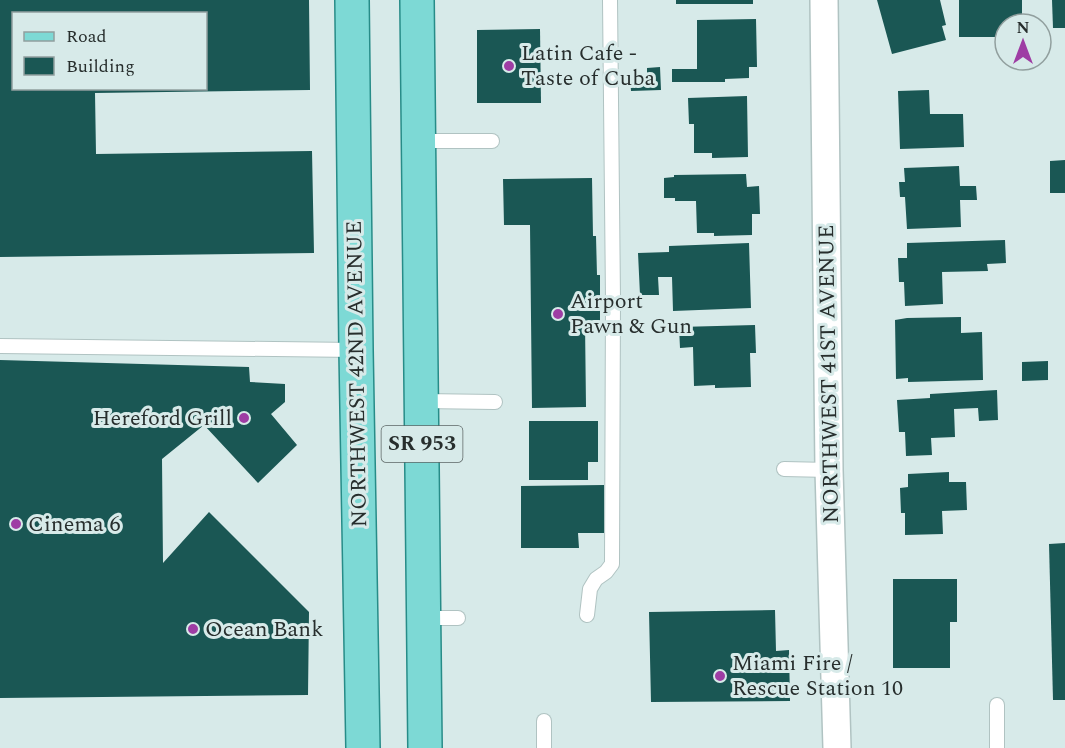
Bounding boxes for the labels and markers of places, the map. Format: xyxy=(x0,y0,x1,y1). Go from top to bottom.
place label: Latin Cafe - Taste of Cuba xyxy=(521,37,656,95)
marker: Latin Cafe - Taste of Cuba xyxy=(502,59,516,73)
place label: Airport Pawn & Gun xyxy=(570,285,692,343)
marker: Airport Pawn & Gun xyxy=(551,307,565,321)
place label: Hereford Grill xyxy=(93,402,232,435)
marker: Hereford Grill xyxy=(237,411,251,425)
place label: Cinema 6 xyxy=(28,508,120,541)
marker: Cinema 6 xyxy=(9,517,23,531)
place label: Ocean Bank xyxy=(205,613,323,646)
marker: Ocean Bank xyxy=(186,622,200,636)
place label: Miami Fire / Rescue Station 10 xyxy=(732,647,903,705)
marker: Miami Fire / Rescue Station 10 xyxy=(713,669,727,683)

